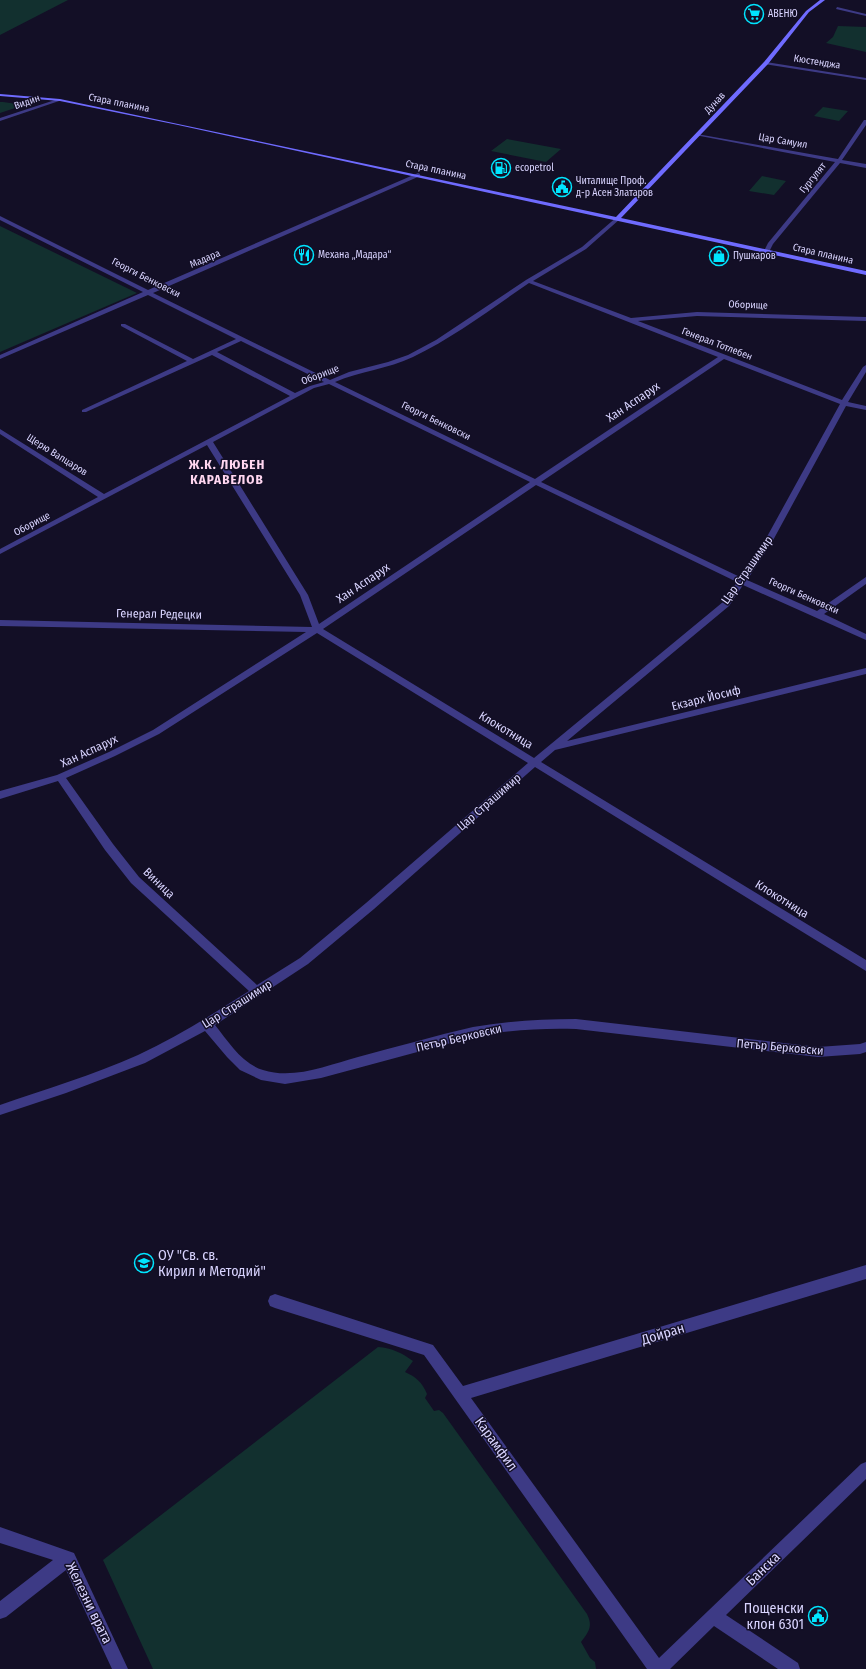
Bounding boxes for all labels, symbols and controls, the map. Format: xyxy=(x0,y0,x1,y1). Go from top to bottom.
supermarket icon: АВЕНЮ xyxy=(743,3,765,25)
place label: АВЕНЮ xyxy=(768,8,798,20)
street label: Кюстенджа xyxy=(793,52,841,72)
street label: Дунав xyxy=(701,90,728,117)
street label: Стара планина xyxy=(87,91,151,115)
street label: Видин xyxy=(12,92,42,112)
street label: Цар Самуил xyxy=(758,131,808,151)
fuel station icon: ecopetrol xyxy=(490,157,512,179)
street label: Стара планина xyxy=(404,158,468,182)
street label: Гургулят xyxy=(797,160,830,196)
place label: ecopetrol xyxy=(515,162,554,174)
place label: Читалище Проф. д-р Асен Златаров xyxy=(576,175,653,199)
public building icon: Читалище Проф. д-р Асен Златаров xyxy=(551,176,573,198)
street label: Стара планина xyxy=(791,241,855,267)
restaurant icon: Механа „Мадара“ xyxy=(293,244,315,266)
shop icon: Пушкаров xyxy=(708,245,730,267)
street label: Мадара xyxy=(188,247,222,271)
place label: Механа „Мадара“ xyxy=(318,249,392,261)
place label: Пушкаров xyxy=(733,250,776,262)
street label: Георги Бенковски xyxy=(110,256,182,300)
street label: Оборище xyxy=(728,298,768,312)
street label: Генерал Тотлебен xyxy=(680,325,754,363)
street label: Оборище xyxy=(299,362,341,388)
street label: Хан Аспарух xyxy=(604,379,663,425)
street label: Георги Бенковски xyxy=(399,399,473,443)
street label: Щерю Вапцаров xyxy=(24,432,90,478)
district label: Ж.К. ЛЮБЕН КАРАВЕЛОВ xyxy=(188,457,265,487)
street label: Оборище xyxy=(12,509,52,539)
street label: Цар Страшимир xyxy=(718,533,776,607)
street label: Хан Аспарух xyxy=(334,560,393,606)
street label: Георги Бенковски xyxy=(767,575,841,617)
street label: Генерал Редецки xyxy=(116,606,202,622)
street label: Екзарх Йосиф xyxy=(670,682,742,713)
street label: Клокотница xyxy=(477,708,536,752)
street label: Хан Аспарух xyxy=(58,731,120,770)
street label: Цар Страшимир xyxy=(454,770,524,834)
street label: Виница xyxy=(140,865,178,901)
street label: Клокотница xyxy=(753,877,811,921)
street label: Цар Страшимир xyxy=(199,977,275,1031)
street label: Петър Берковски xyxy=(415,1021,503,1055)
street label: Петър Берковски xyxy=(736,1036,824,1058)
place label: ОУ "Св. св. Кирил и Методий" xyxy=(158,1247,266,1280)
school or university icon: ОУ "Св. св. Кирил и Методий" xyxy=(133,1252,155,1274)
street label: Дойран xyxy=(638,1319,687,1349)
street label: Карамфил xyxy=(471,1414,521,1474)
street label: Банска xyxy=(742,1549,784,1589)
street label: Железни врата xyxy=(62,1560,116,1646)
place label: Пощенски клон 6301 xyxy=(744,1600,804,1633)
public building icon: Пощенски клон 6301 xyxy=(807,1605,829,1627)

